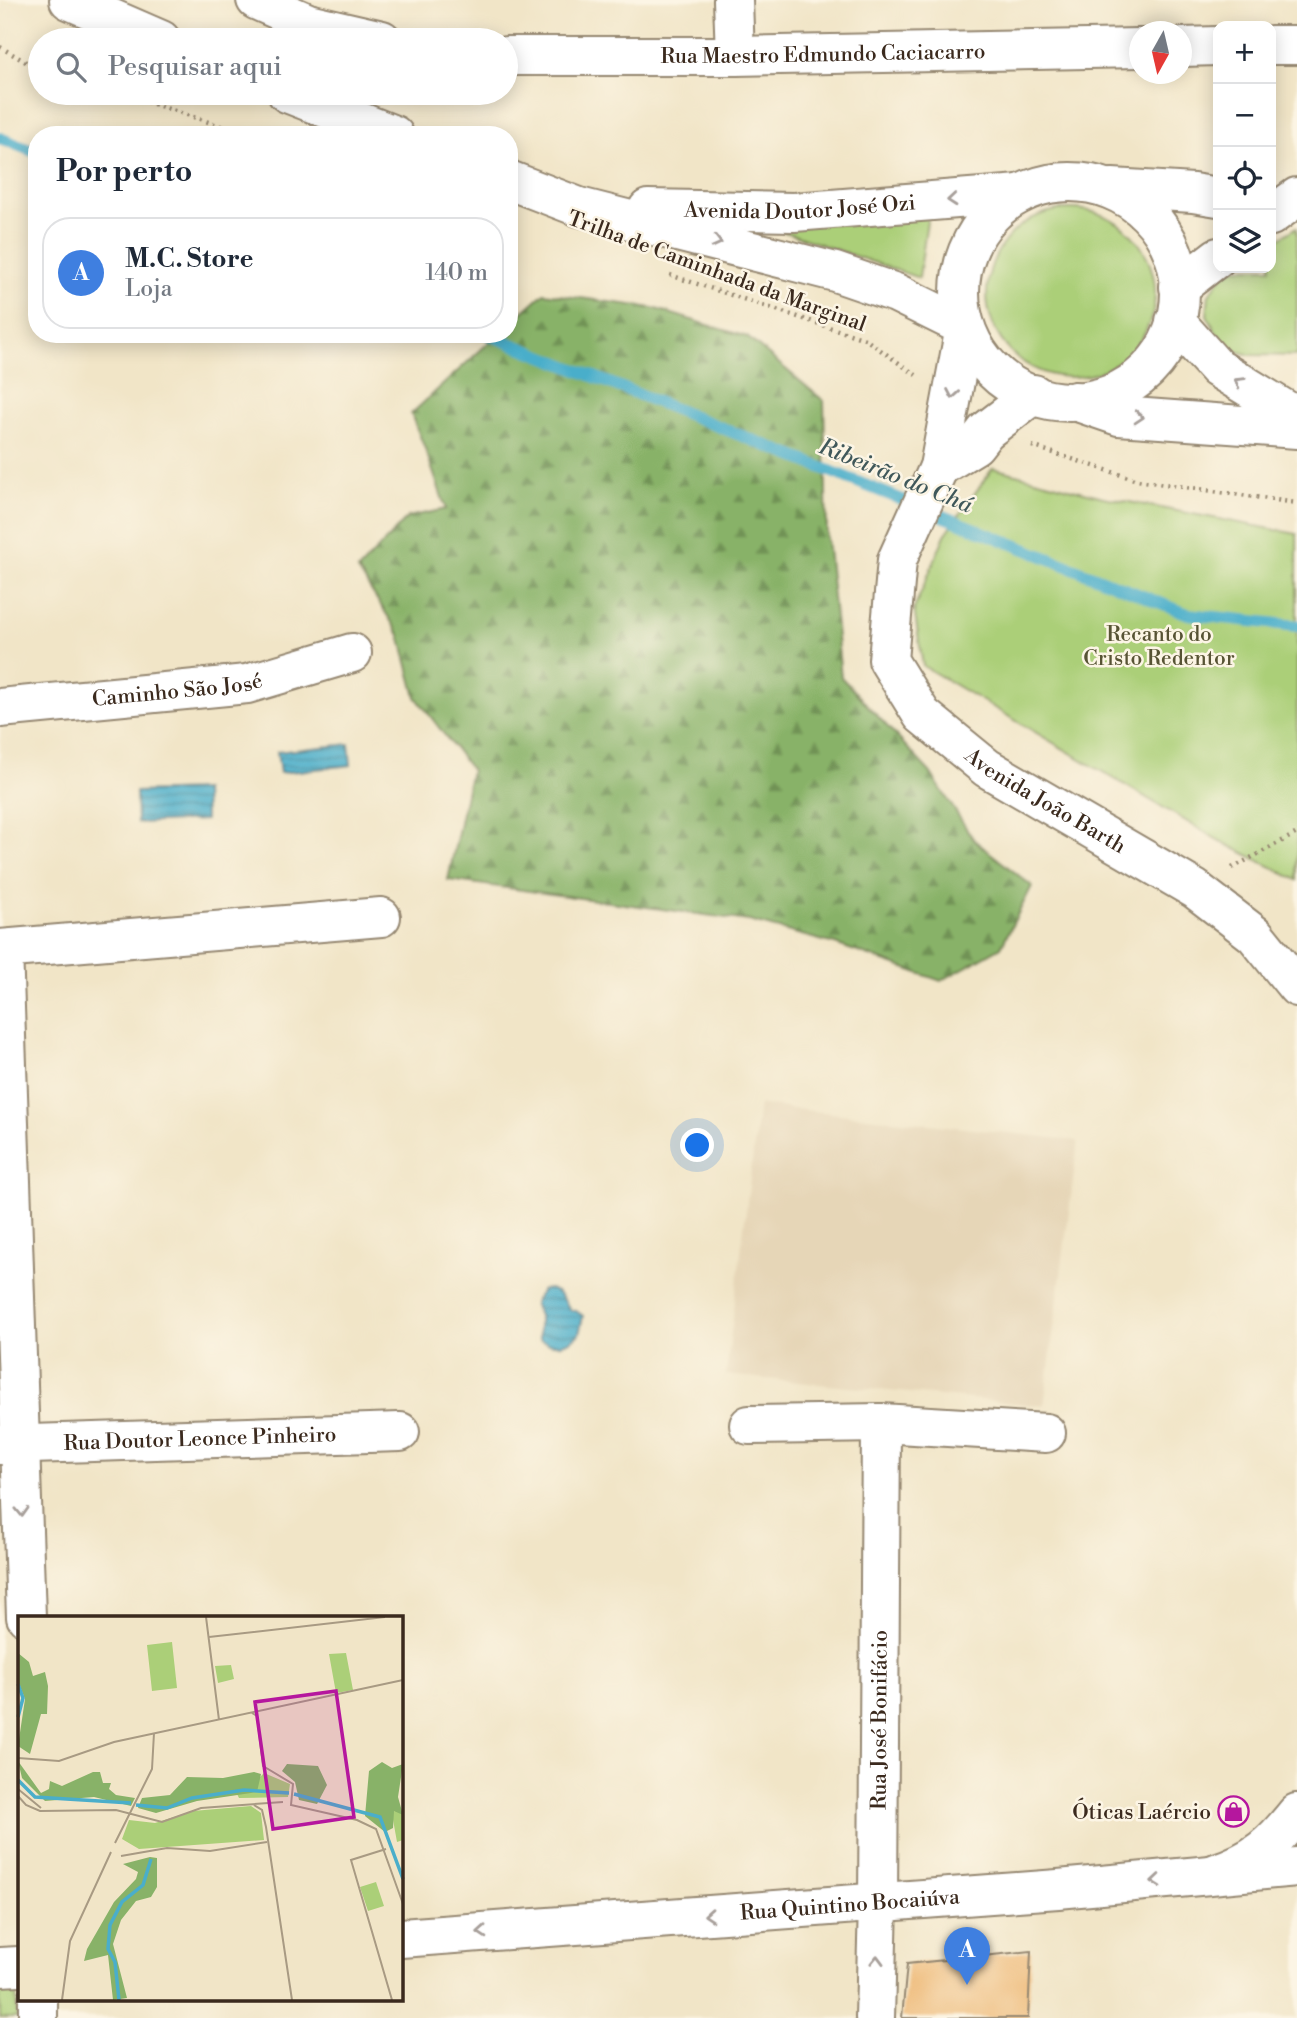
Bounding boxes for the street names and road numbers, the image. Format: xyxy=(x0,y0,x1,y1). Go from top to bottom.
street label: Rua Maestro Edmundo Caciacarro xyxy=(660,39,986,70)
street label: Avenida Doutor José Ozi xyxy=(683,190,916,226)
street label: Trilha de Caminhada da Marginal xyxy=(564,206,870,338)
street label: Caminho São José xyxy=(91,668,266,713)
street label: Avenida João Barth xyxy=(958,742,1131,860)
street label: Rua Doutor Leonce Pinheiro xyxy=(63,1422,337,1457)
street label: Rua José Bonifácio xyxy=(867,1630,894,1810)
street label: Rua Quintino Bocaiúva xyxy=(739,1884,961,1927)

